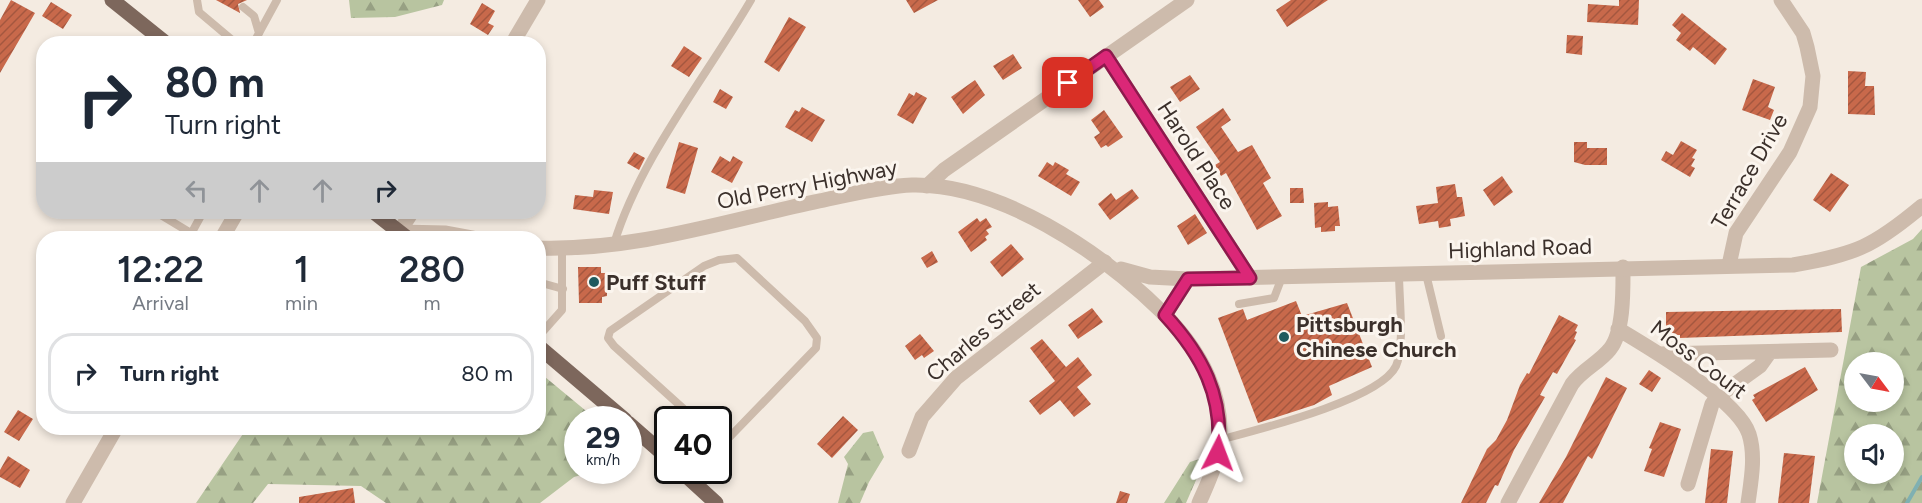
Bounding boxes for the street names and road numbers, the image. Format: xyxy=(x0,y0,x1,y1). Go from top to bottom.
street label: Harold Place xyxy=(1152,96,1242,215)
street label: Terrace Drive xyxy=(1705,109,1793,234)
street label: Old Perry Highway xyxy=(715,154,900,215)
street label: Highland Road xyxy=(1448,232,1593,265)
street label: Charles Street xyxy=(921,276,1046,387)
street label: Moss Court xyxy=(1645,314,1752,404)

